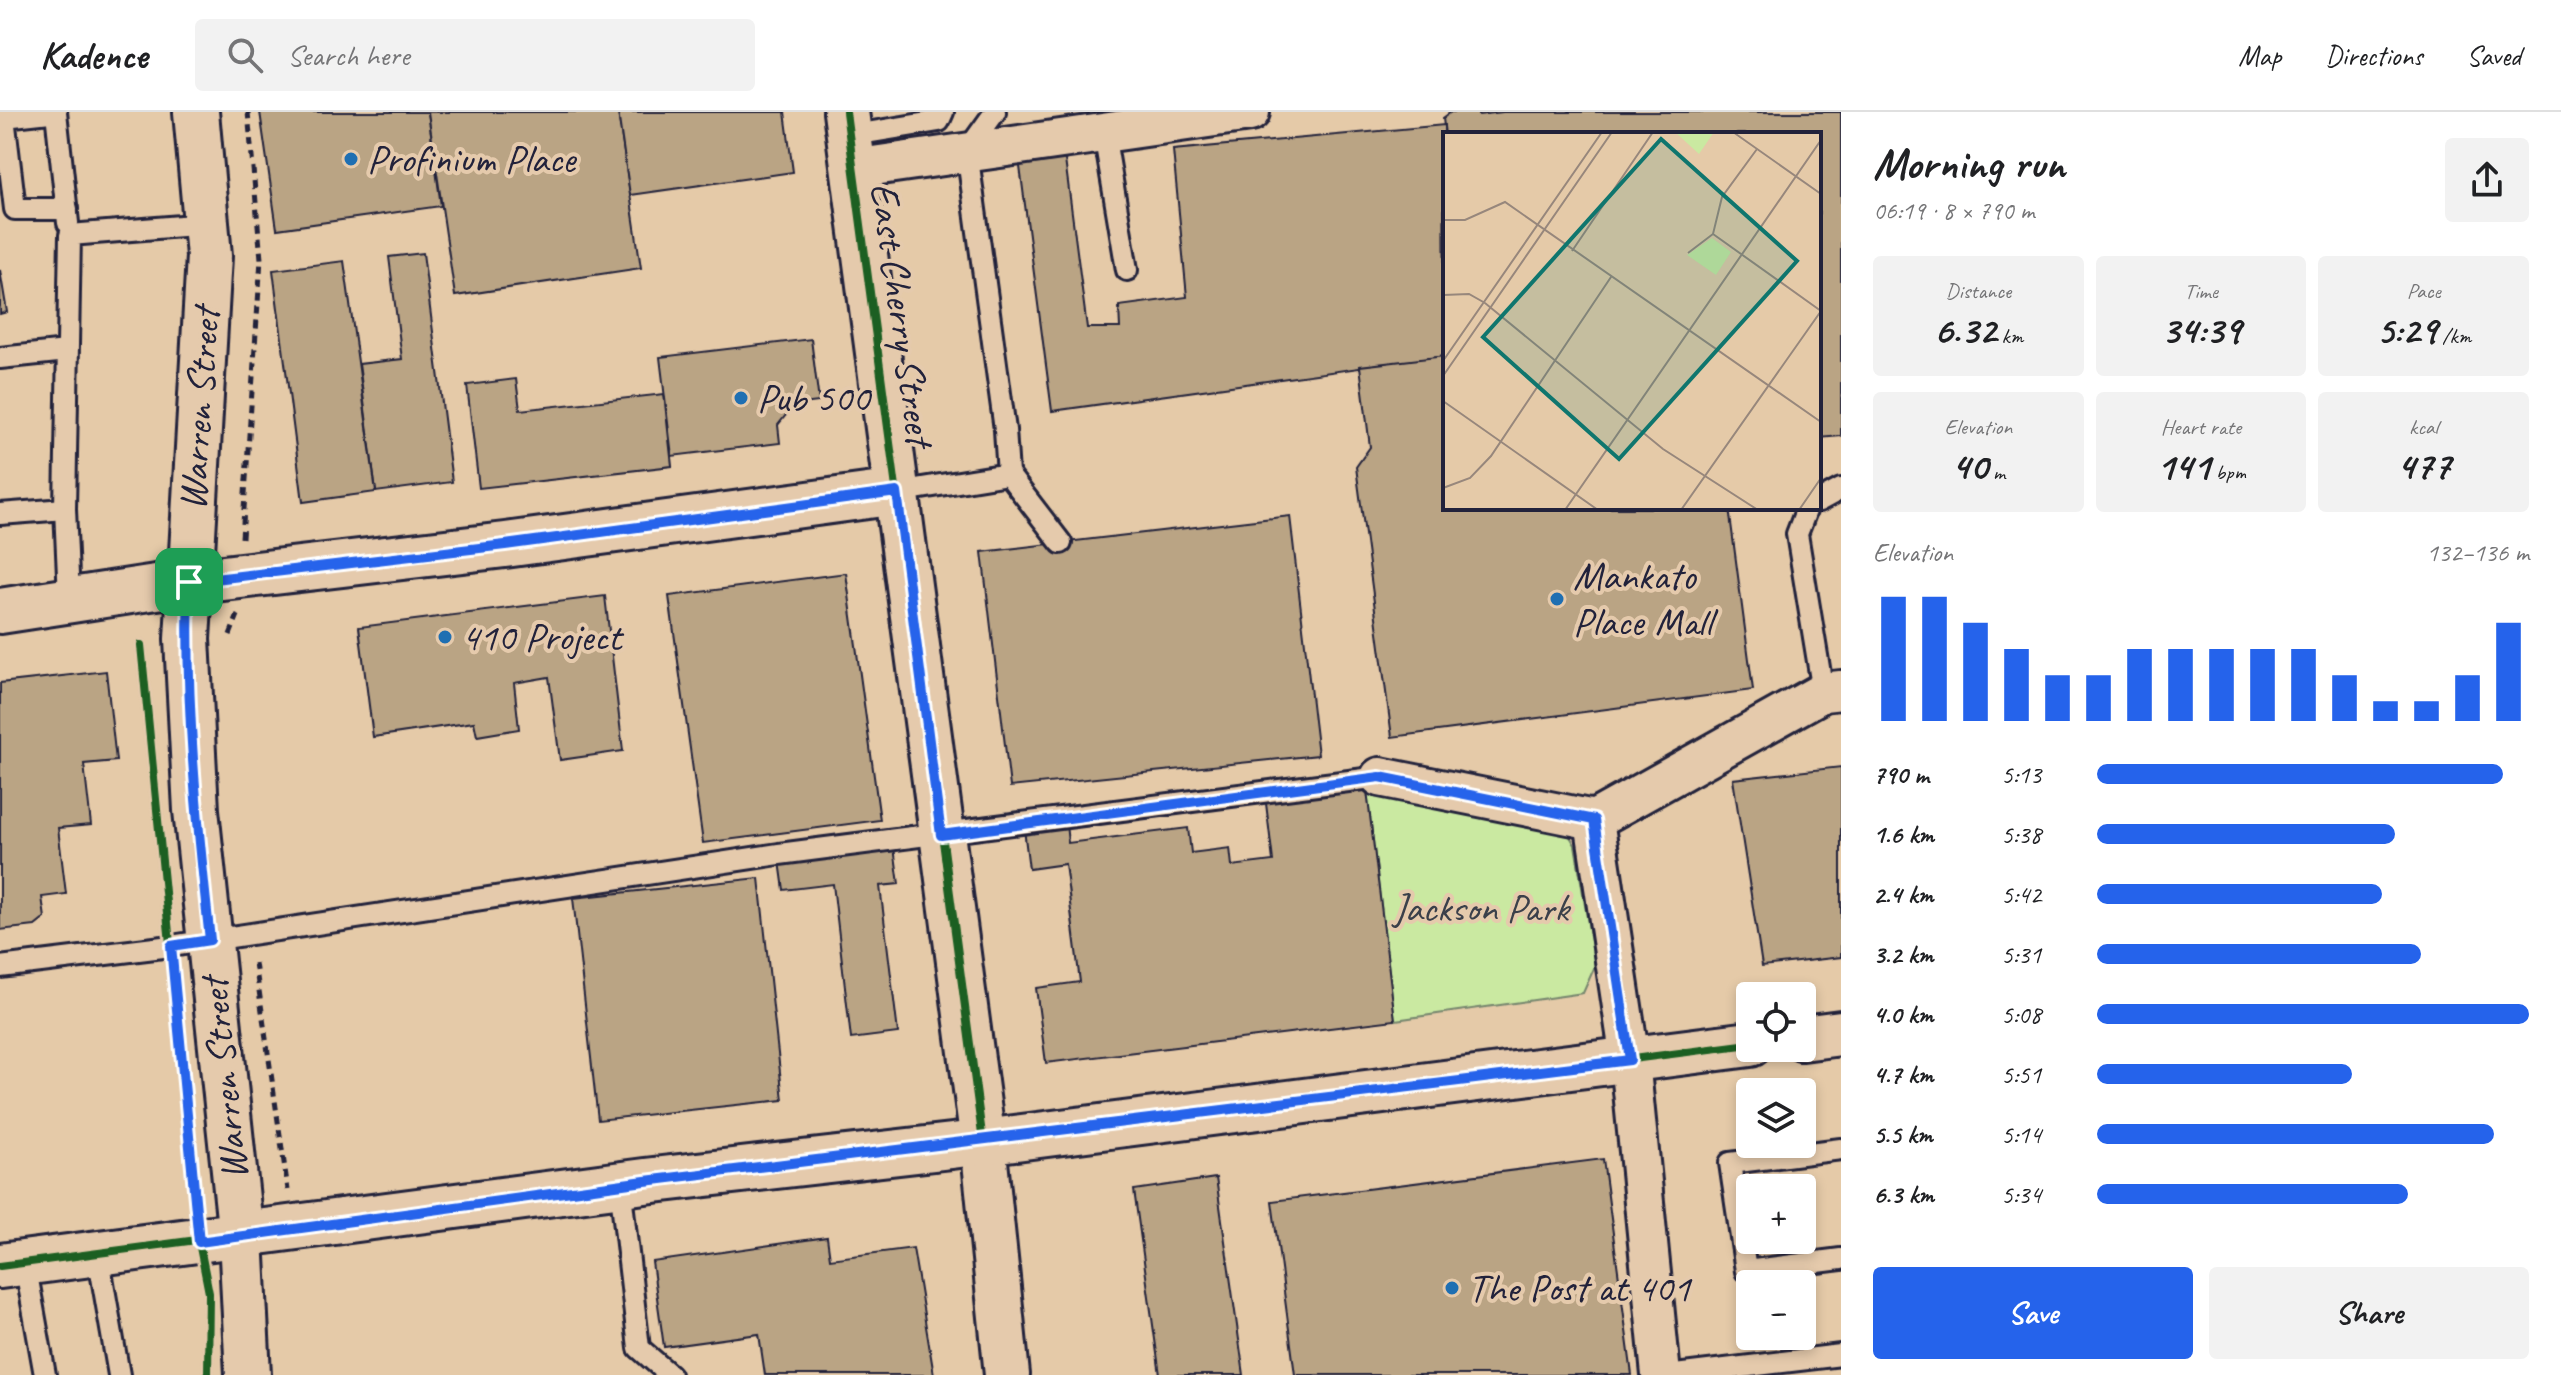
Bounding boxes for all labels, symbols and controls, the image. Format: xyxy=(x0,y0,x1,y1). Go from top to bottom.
search box xyxy=(195,19,755,91)
text: Kadence xyxy=(40,32,147,79)
icon: search xyxy=(223,33,267,77)
text: Search here xyxy=(287,36,410,74)
text: Map xyxy=(2238,38,2281,73)
text: Directions xyxy=(2325,38,2423,73)
text: Saved xyxy=(2467,38,2521,73)
inset map xyxy=(1443,132,1821,510)
place label: Profinium Place xyxy=(367,134,578,184)
text: Morning run xyxy=(1873,136,2065,191)
button: share xyxy=(2445,138,2529,222)
marker: Profinium Place xyxy=(342,150,360,168)
street label: East Cherry Street xyxy=(859,180,946,454)
text: 06:19 · 8 × 790 m xyxy=(1873,194,2034,227)
text: Distance xyxy=(1946,277,2011,305)
text: Time xyxy=(2184,277,2218,305)
text: Pace xyxy=(2407,277,2441,305)
street label: Warren Street xyxy=(167,300,231,512)
text: 6.32 xyxy=(1934,305,1996,355)
text: 34:39 xyxy=(2161,305,2241,355)
text: 5:29 xyxy=(2376,305,2437,355)
text: km xyxy=(1996,322,2023,350)
text: /km xyxy=(2437,322,2471,350)
place label: Pub 500 xyxy=(757,373,873,423)
marker: Pub 500 xyxy=(732,389,750,407)
text: Elevation xyxy=(1944,413,2012,441)
text: Heart rate xyxy=(2161,413,2241,441)
text: kcal xyxy=(2409,413,2438,441)
text: 40 xyxy=(1952,441,1988,491)
text: 141 xyxy=(2156,441,2210,491)
text: 477 xyxy=(2397,441,2451,491)
text: m xyxy=(1988,458,2005,486)
text: bpm xyxy=(2210,458,2246,486)
text: Elevation xyxy=(1873,536,1953,569)
text: 132–136 m xyxy=(2426,536,2529,569)
pin xyxy=(155,548,223,616)
place label: Mankato Place Mall xyxy=(1573,551,1719,647)
icon: arrive xyxy=(167,560,211,604)
marker: Mankato Place Mall xyxy=(1548,590,1566,608)
place label: 410 Project xyxy=(461,612,625,662)
marker: 410 Project xyxy=(436,628,454,646)
text: 790 m xyxy=(1873,758,1929,791)
text: 5:13 xyxy=(2001,758,2041,791)
text: 1.6 km xyxy=(1873,818,1934,851)
text: 5:38 xyxy=(2001,818,2041,851)
text: 2.4 km xyxy=(1873,878,1933,911)
text: 5:42 xyxy=(2001,878,2041,911)
park label: Jackson Park xyxy=(1391,883,1571,933)
text: 3.2 km xyxy=(1873,938,1933,971)
text: 5:31 xyxy=(2001,938,2041,971)
street label: Warren Street xyxy=(188,970,259,1183)
map controls xyxy=(1736,982,1816,1350)
button: locate xyxy=(1736,982,1816,1062)
text: 4.0 km xyxy=(1873,998,1933,1031)
text: 5:08 xyxy=(2001,998,2041,1031)
text: 4.7 km xyxy=(1873,1058,1933,1091)
text: 5:51 xyxy=(2001,1058,2041,1091)
button: layers xyxy=(1736,1078,1816,1158)
text: 5.5 km xyxy=(1873,1118,1933,1151)
text: 5:14 xyxy=(2001,1118,2041,1151)
button: + xyxy=(1736,1174,1816,1254)
text: 6.3 km xyxy=(1873,1178,1934,1211)
text: 5:34 xyxy=(2001,1178,2041,1211)
place label: The Post at 401 xyxy=(1468,1263,1692,1313)
button: Save xyxy=(1873,1267,2193,1359)
button: Share xyxy=(2209,1267,2529,1359)
button: − xyxy=(1736,1270,1816,1350)
marker: The Post at 401 xyxy=(1443,1279,1461,1297)

